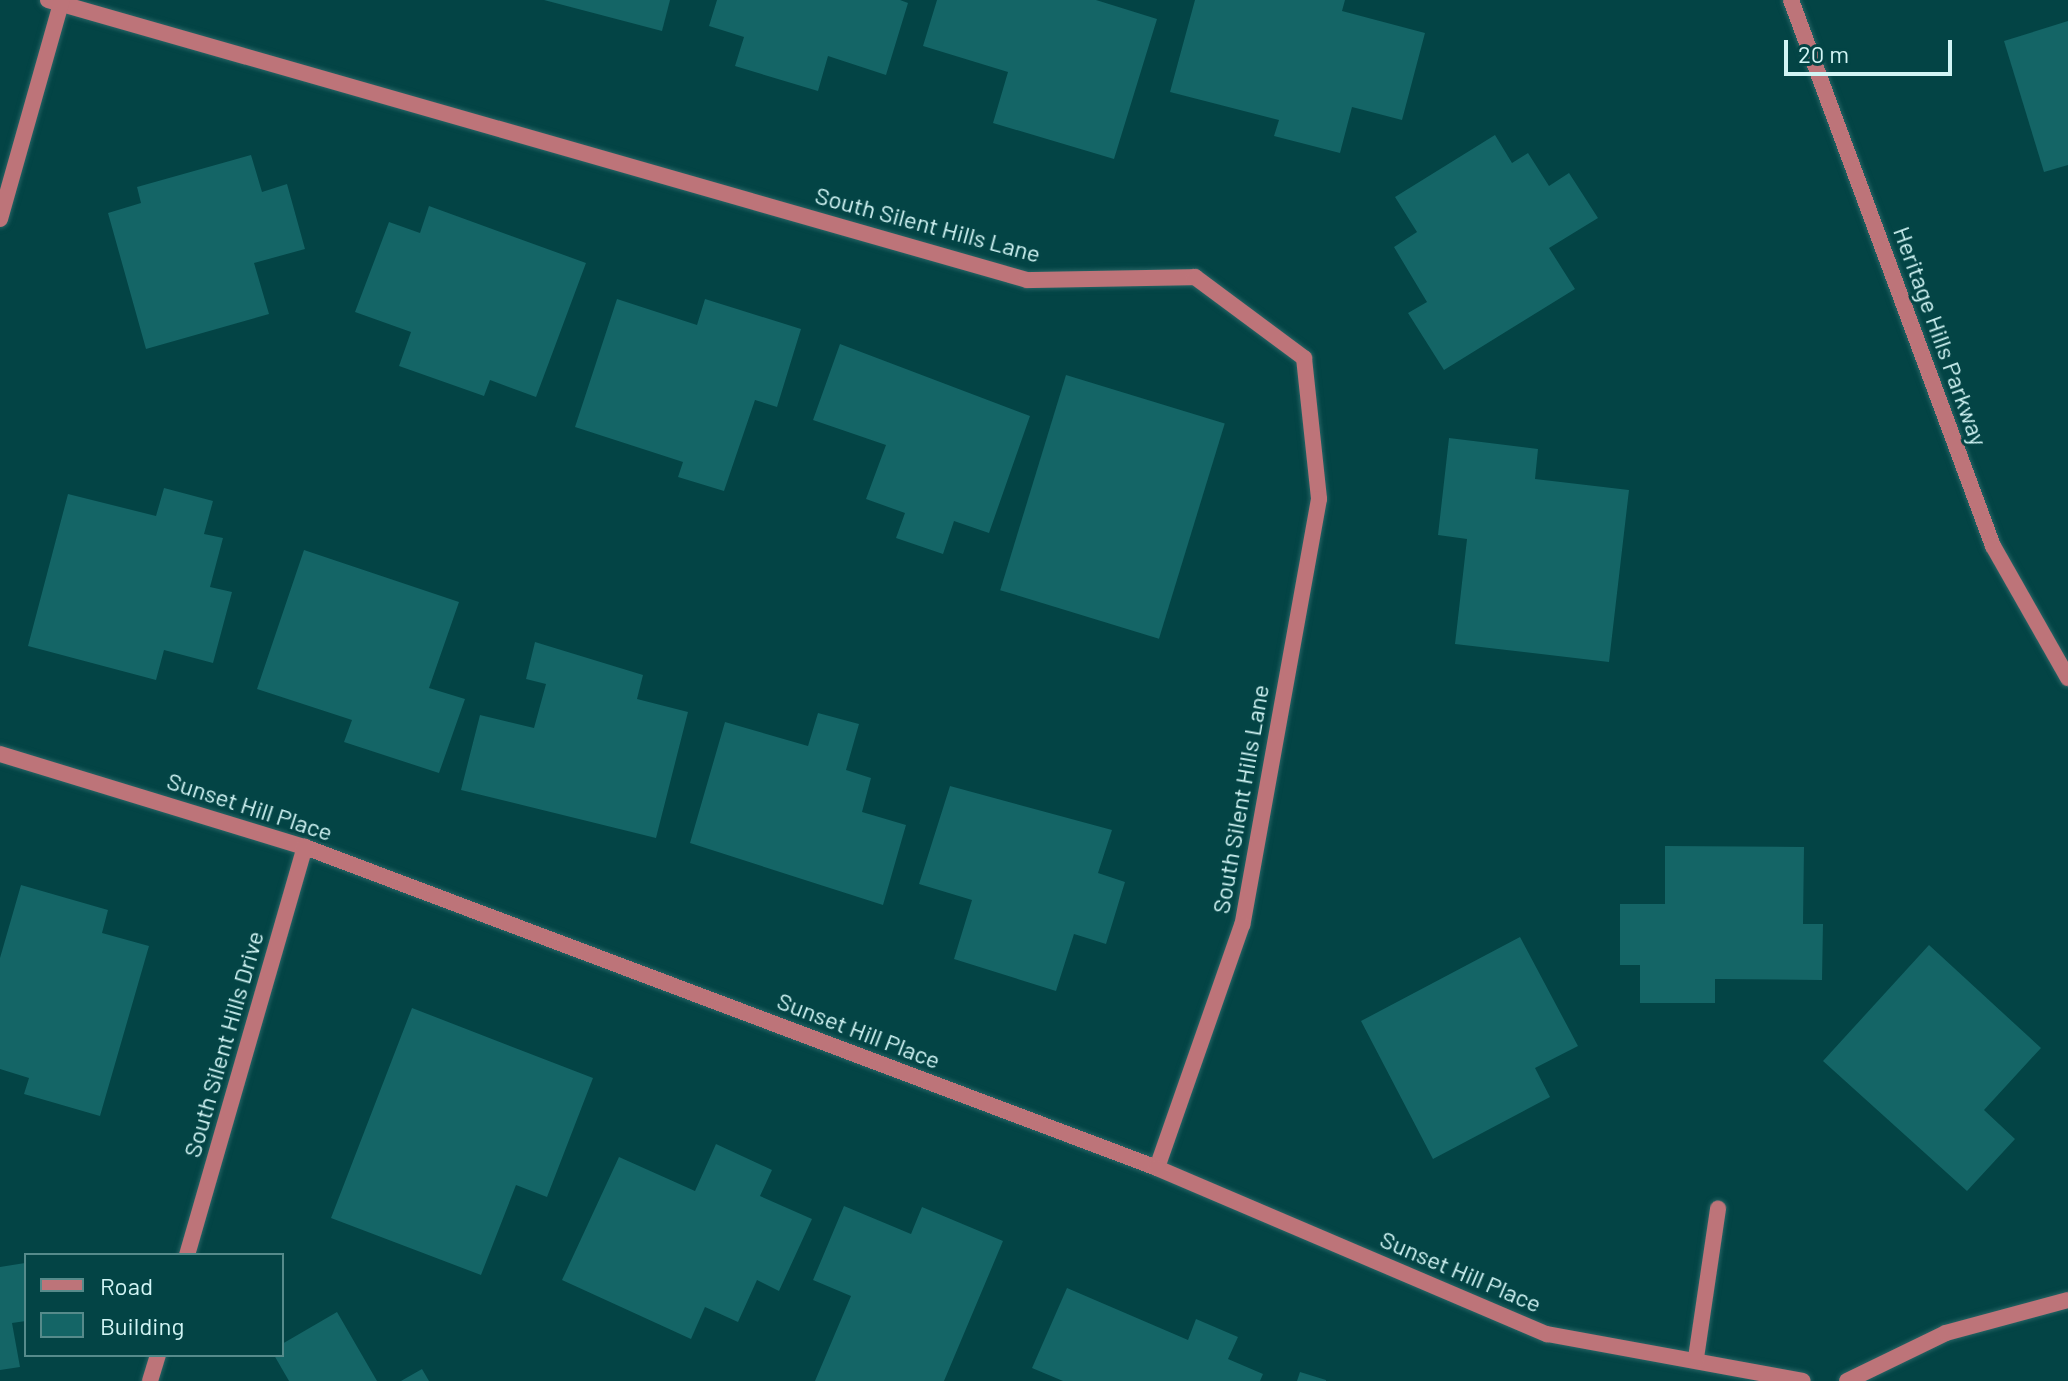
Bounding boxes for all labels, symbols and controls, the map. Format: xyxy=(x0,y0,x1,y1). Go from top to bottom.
scale bar xyxy=(1788,24,1956,74)
text: 20 m xyxy=(1798,39,1849,68)
street label: South Silent Hills Lane xyxy=(812,180,1044,268)
street label: Heritage Hills Parkway xyxy=(1888,222,1994,450)
street label: South Silent Hills Lane xyxy=(1206,682,1274,916)
street label: Sunset Hill Place xyxy=(164,766,336,846)
street label: South Silent Hills Drive xyxy=(177,928,269,1160)
street label: Sunset Hill Place xyxy=(773,986,945,1074)
street label: Sunset Hill Place xyxy=(1376,1224,1546,1318)
legend xyxy=(24,1253,284,1357)
text: Road xyxy=(100,1271,153,1300)
text: Building xyxy=(100,1311,184,1340)

